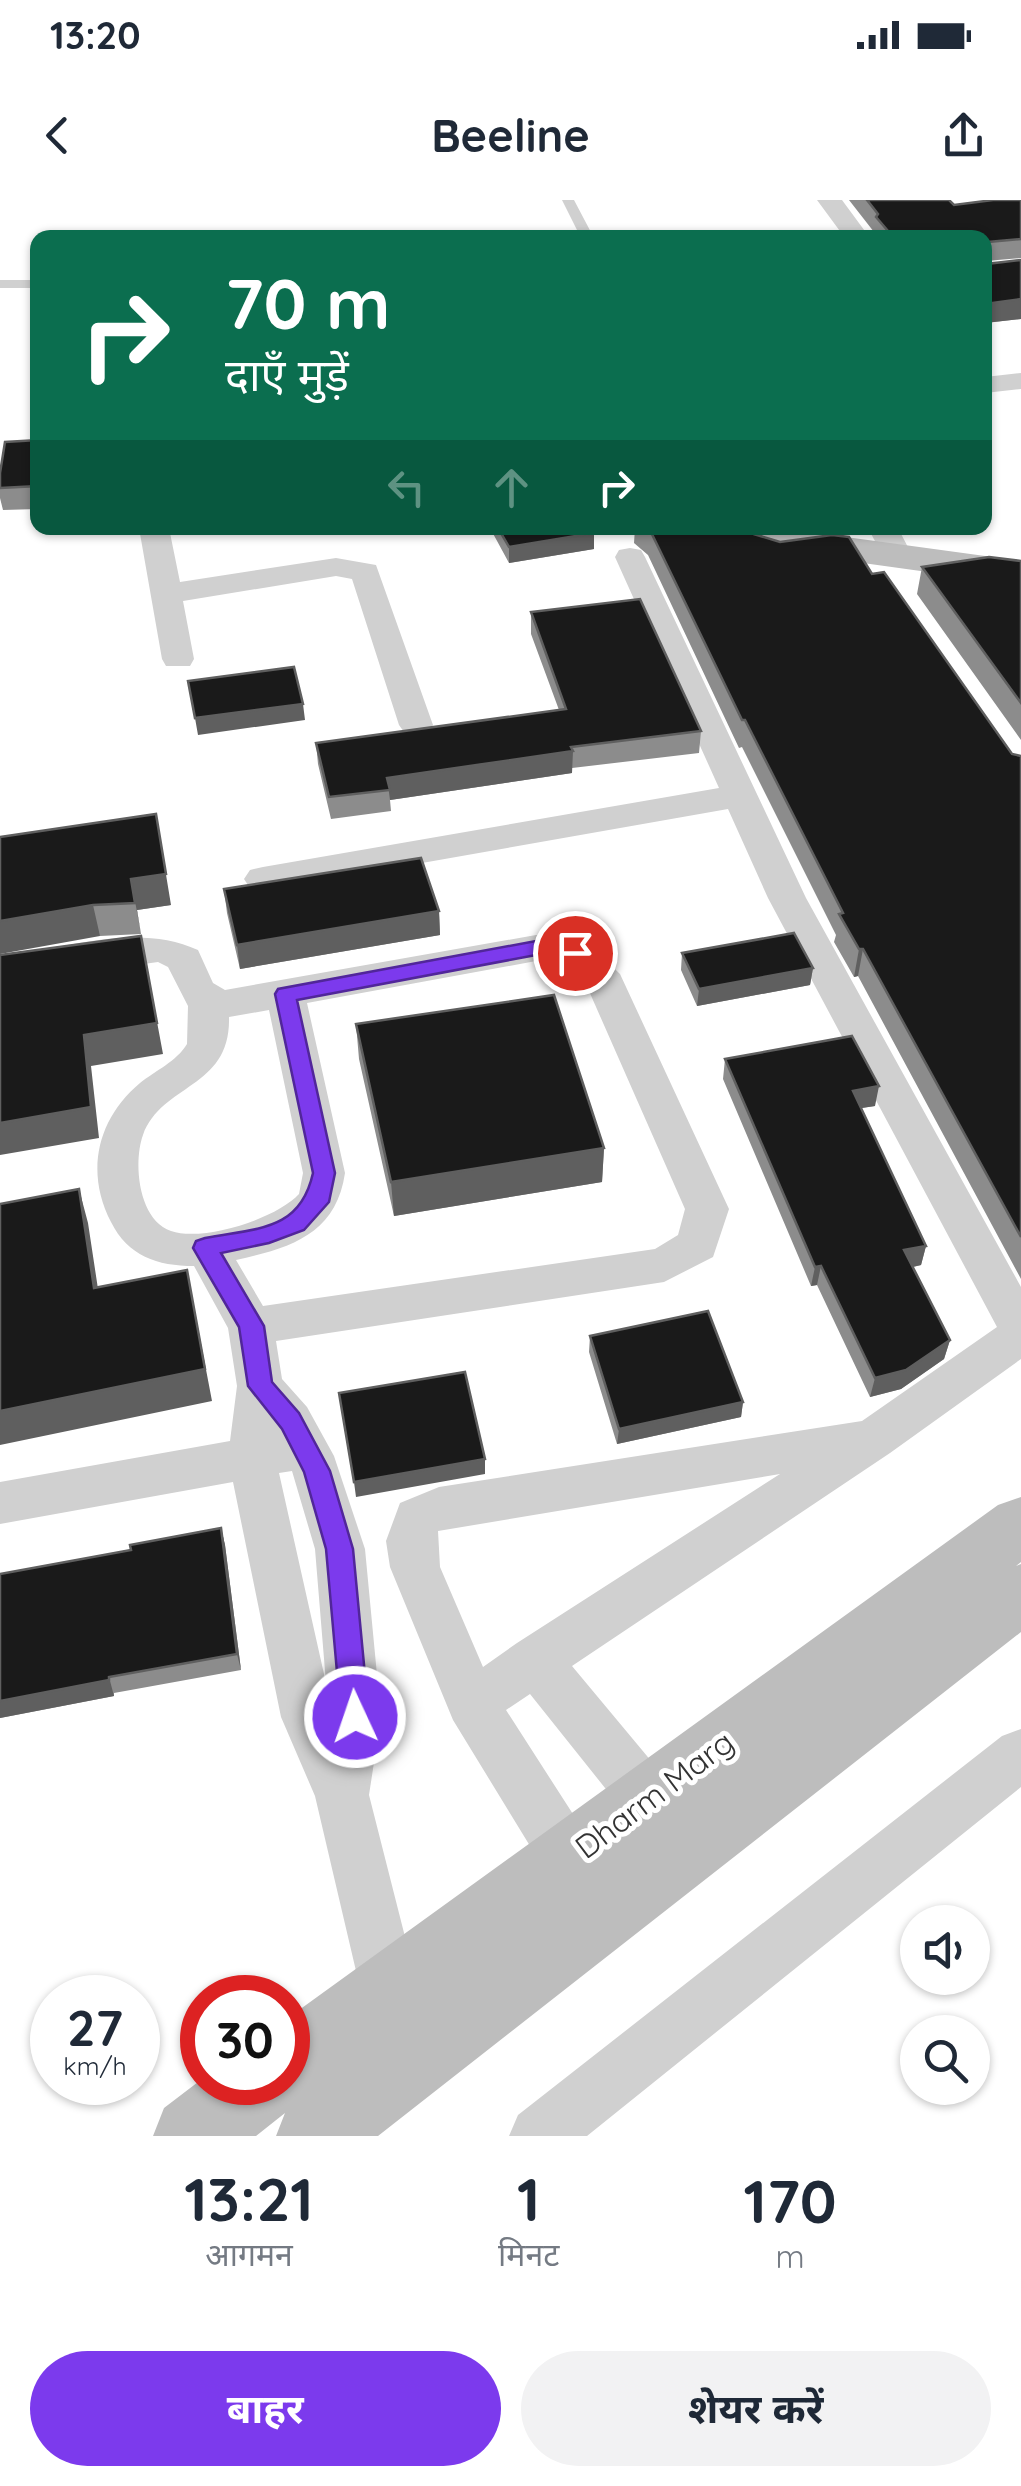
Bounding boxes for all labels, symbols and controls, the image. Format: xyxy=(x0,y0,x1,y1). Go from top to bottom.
text: 13:20 xyxy=(50,11,141,59)
text: Beeline xyxy=(431,107,590,163)
icon: back xyxy=(30,108,85,163)
icon: share xyxy=(936,108,991,163)
text: 70 m xyxy=(225,259,391,347)
icon: right xyxy=(60,270,190,400)
text: दाएँ मुड़ें xyxy=(225,346,349,402)
icon: left xyxy=(379,460,434,515)
icon: ahead xyxy=(484,460,539,515)
icon: right xyxy=(589,460,644,515)
pin xyxy=(533,911,618,996)
icon: arrive xyxy=(548,926,603,981)
position arrow xyxy=(303,1665,407,1769)
street label: Dharm Marg xyxy=(567,1721,741,1867)
map controls xyxy=(900,1905,990,2105)
button: sound xyxy=(900,1905,990,1995)
speed limit sign: 30 xyxy=(180,1975,310,2105)
text: 27 xyxy=(67,1996,123,2059)
button: search xyxy=(900,2015,990,2105)
text: km/h xyxy=(63,2050,127,2081)
text: 13:21 xyxy=(184,2161,314,2236)
text: 1 xyxy=(517,2161,540,2236)
text: 170 xyxy=(744,2163,837,2238)
text: आगमन xyxy=(205,2234,293,2274)
text: मिनट xyxy=(498,2234,559,2274)
text: m xyxy=(776,2236,805,2276)
button: बाहर xyxy=(30,2351,501,2466)
button: शेयर करें xyxy=(521,2351,991,2466)

